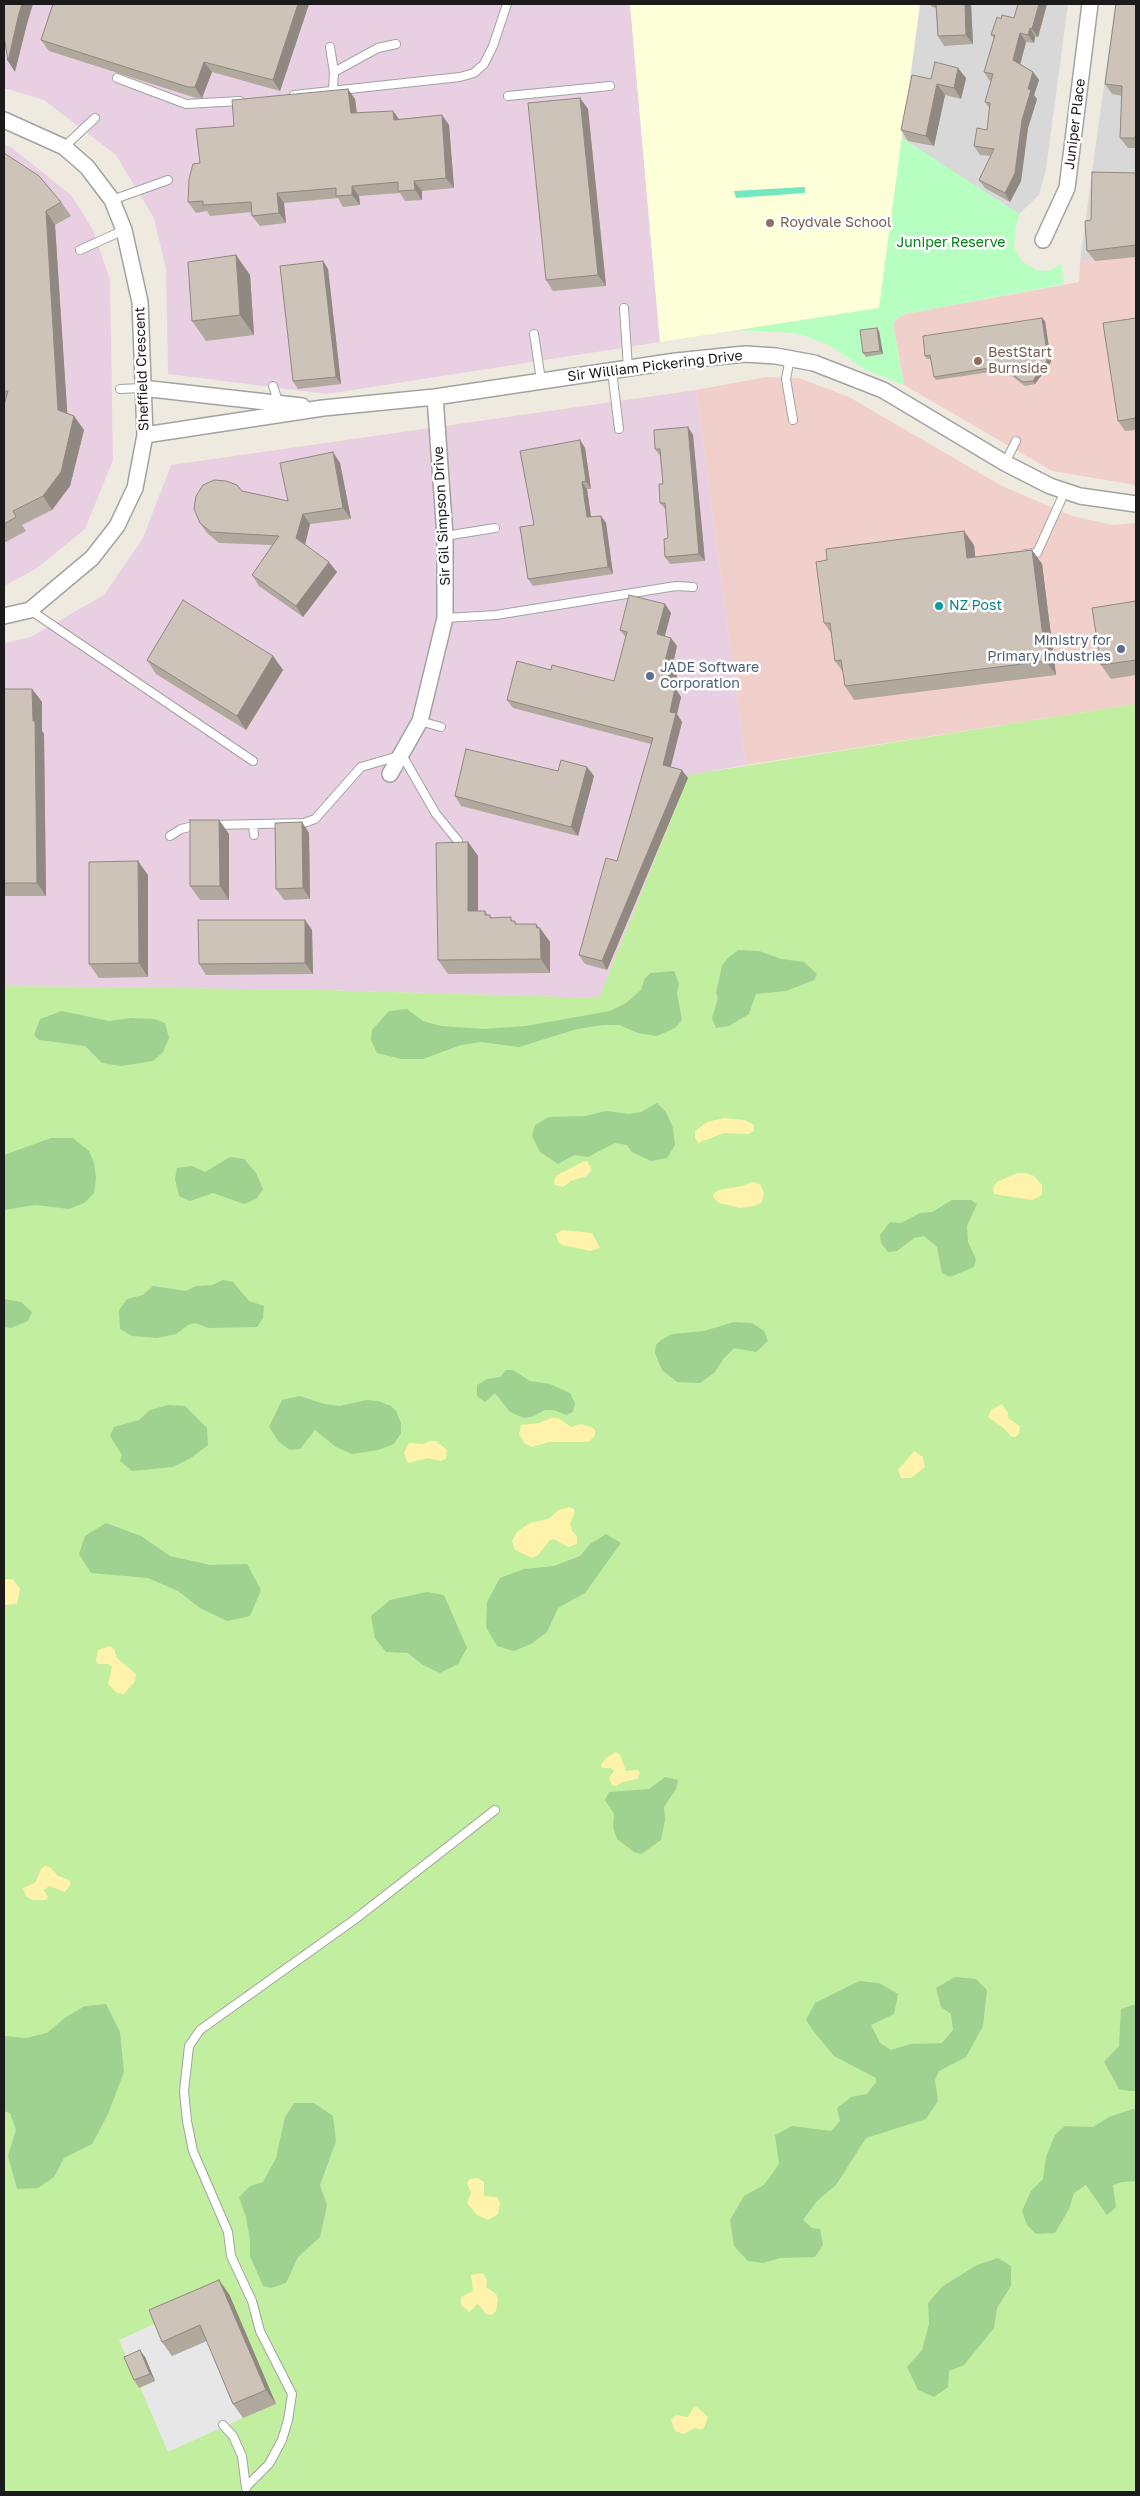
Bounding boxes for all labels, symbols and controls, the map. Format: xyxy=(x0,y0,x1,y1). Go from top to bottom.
street label: Juniper Place xyxy=(1061,78,1089,170)
place label: Roydvale School xyxy=(780,215,891,231)
marker: Roydvale School xyxy=(764,217,776,229)
park label: Juniper Reserve xyxy=(897,235,1005,251)
street label: Sheffield Crescent xyxy=(131,307,153,431)
place label: BestStart Burnside xyxy=(988,345,1052,378)
street label: Sir William Pickering Drive xyxy=(566,347,744,385)
marker: BestStart Burnside xyxy=(972,355,984,367)
street label: Sir Gil Simpson Drive xyxy=(430,446,454,586)
place label: NZ Post xyxy=(949,598,1002,614)
marker: NZ Post xyxy=(933,600,945,612)
place label: Ministry for Primary Industries xyxy=(987,633,1111,666)
marker: Ministry for Primary Industries xyxy=(1115,643,1127,655)
place label: JADE Software Corporation xyxy=(660,660,759,692)
marker: JADE Software Corporation xyxy=(644,670,656,682)

